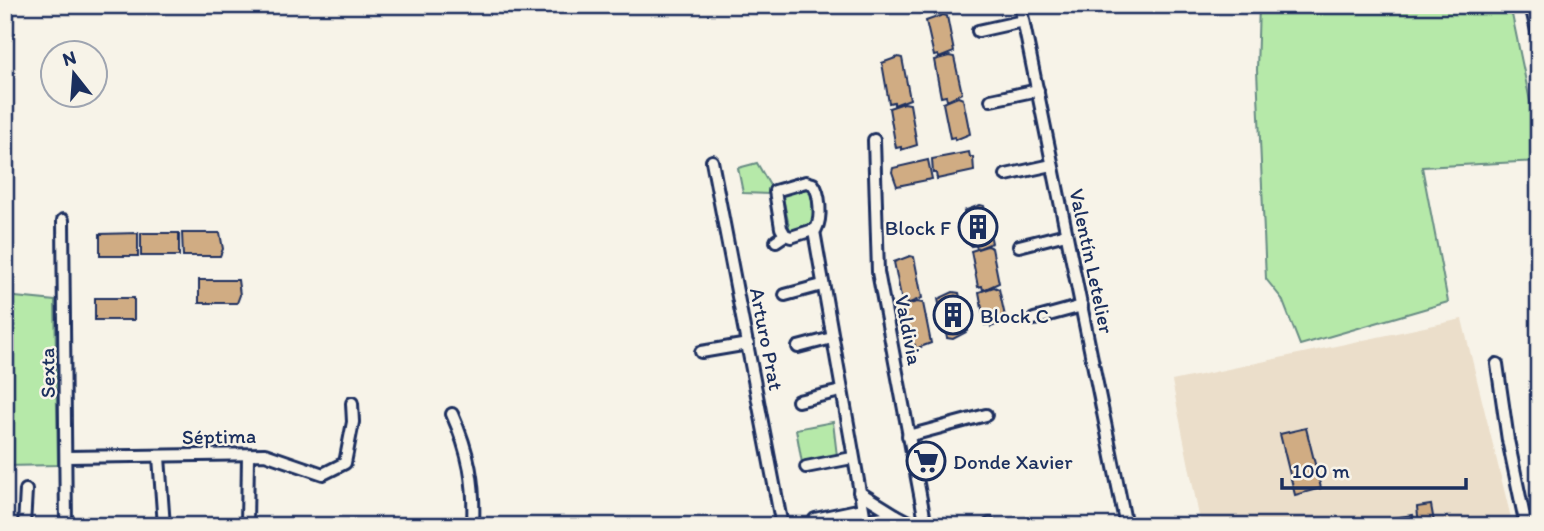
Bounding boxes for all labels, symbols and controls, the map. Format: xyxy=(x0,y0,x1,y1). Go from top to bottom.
north arrow xyxy=(38,38,108,108)
text: N xyxy=(60,45,79,71)
street label: Valentín Letelier xyxy=(1064,186,1120,336)
building icon: Block F xyxy=(957,206,999,248)
place label: Block F xyxy=(885,215,951,240)
street label: Arturo Prat xyxy=(745,286,789,393)
street label: Valdivia xyxy=(890,293,928,367)
building icon: Block C xyxy=(932,294,974,336)
place label: Block C xyxy=(980,303,1049,328)
street label: Sexta xyxy=(34,348,60,398)
street label: Séptima xyxy=(182,423,256,449)
supermarket icon: Donde Xavier xyxy=(905,440,947,482)
scale bar xyxy=(1282,447,1465,491)
place label: Donde Xavier xyxy=(953,449,1073,474)
text: 100 m xyxy=(1292,458,1350,483)

